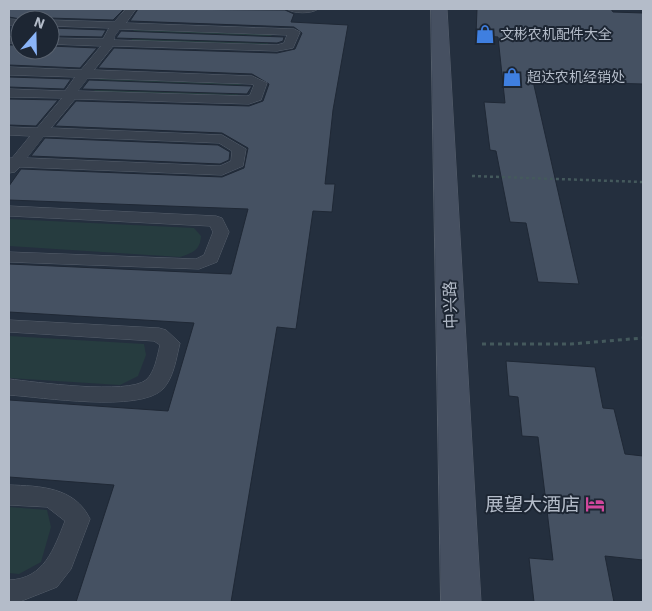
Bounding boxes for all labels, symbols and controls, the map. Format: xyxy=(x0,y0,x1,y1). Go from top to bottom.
north arrow xyxy=(10,10,60,60)
text: N xyxy=(32,13,47,33)
shop icon: 文彬农机配件大全 xyxy=(474,23,496,45)
place label: 文彬农机配件大全 xyxy=(500,25,612,43)
shop icon: 超达农机经销处 xyxy=(501,66,523,88)
place label: 超达农机经销处 xyxy=(527,68,625,86)
street label: 中兴路 xyxy=(439,281,461,329)
place label: 展望大酒店 xyxy=(485,492,580,516)
hotel icon: 展望大酒店 xyxy=(584,493,606,515)

